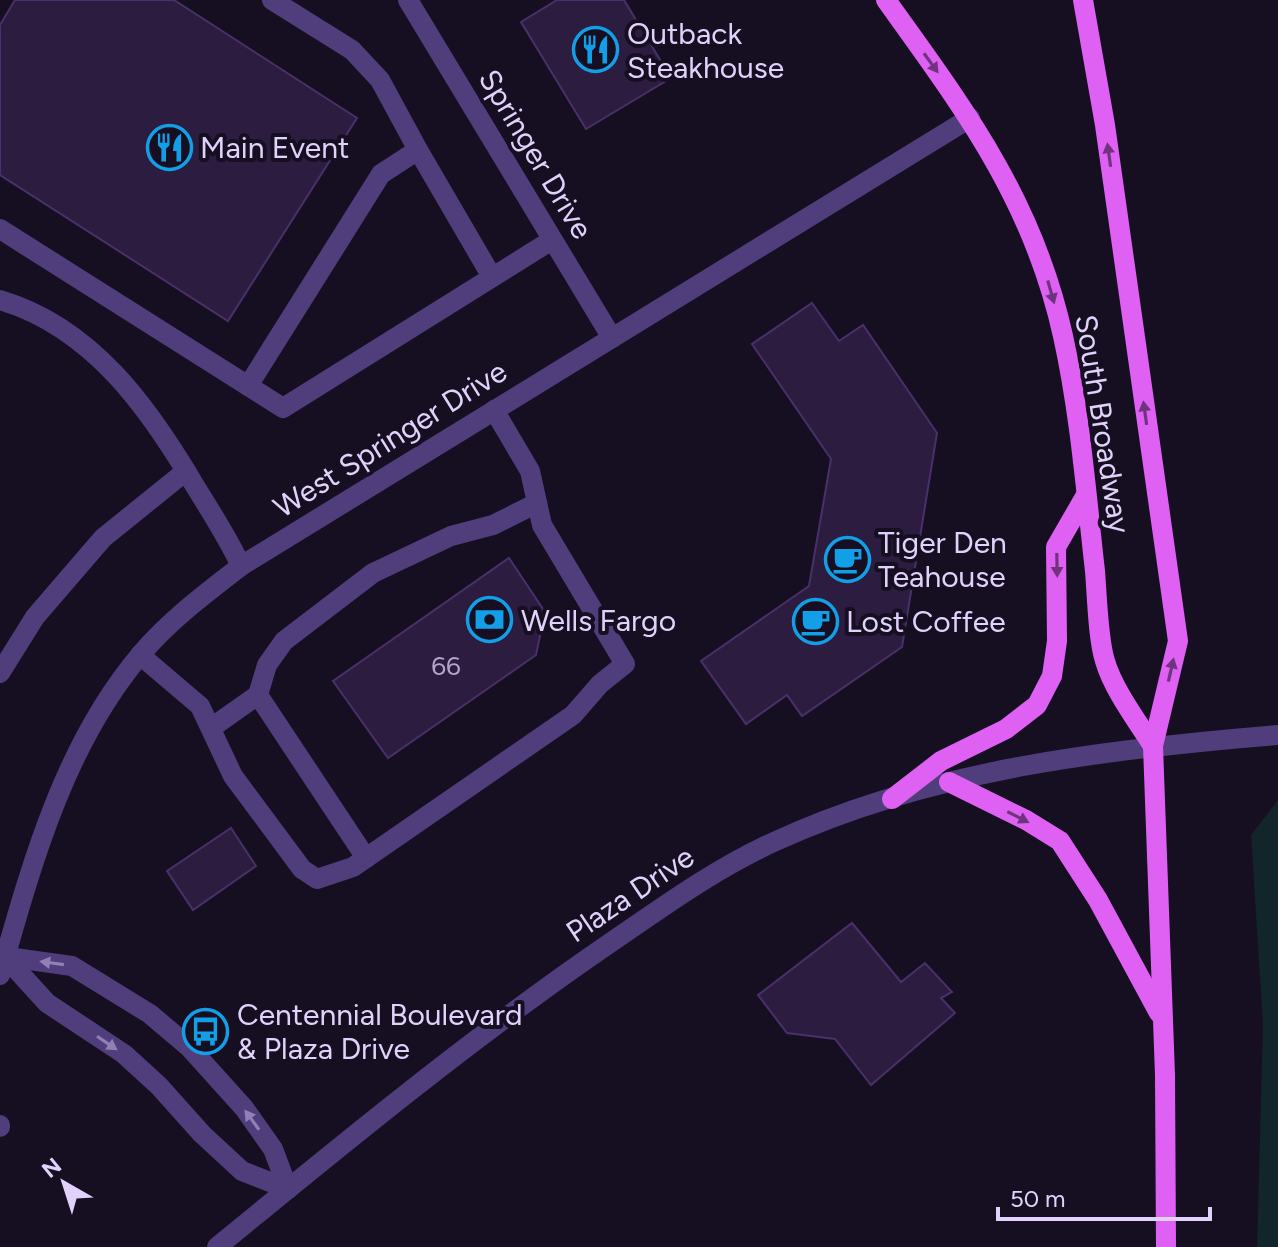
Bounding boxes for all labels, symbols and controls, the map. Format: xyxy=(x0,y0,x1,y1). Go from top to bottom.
place label: Outback Steakhouse xyxy=(627,15,784,86)
restaurant icon: Outback Steakhouse xyxy=(572,26,620,74)
one-way arrow xyxy=(923,53,938,74)
street label: Springer Drive xyxy=(471,63,601,245)
restaurant icon: Main Event xyxy=(145,123,193,171)
place label: Main Event xyxy=(200,129,349,166)
one-way arrow xyxy=(1102,143,1115,168)
one-way arrow xyxy=(1045,281,1058,305)
street label: South Broadway xyxy=(1067,312,1139,536)
street label: West Springer Drive xyxy=(267,352,513,526)
one-way arrow xyxy=(1138,400,1151,425)
place label: Tiger Den Teahouse xyxy=(878,524,1007,595)
cafe icon: Tiger Den Teahouse xyxy=(823,535,871,583)
one-way arrow xyxy=(1050,553,1063,578)
bank icon: Wells Fargo xyxy=(466,596,514,644)
cafe icon: Lost Coffee xyxy=(791,597,839,645)
place label: Wells Fargo xyxy=(521,602,676,639)
place label: Lost Coffee xyxy=(846,603,1006,640)
house number: 66 xyxy=(431,650,461,682)
one-way arrow xyxy=(1165,657,1178,682)
one-way arrow xyxy=(1007,810,1030,823)
street label: Plaza Drive xyxy=(559,838,701,950)
one-way arrow xyxy=(39,956,64,969)
place label: Centennial Boulevard & Plaza Drive xyxy=(237,996,522,1067)
bus stop icon: Centennial Boulevard & Plaza Drive xyxy=(182,1007,230,1055)
one-way arrow xyxy=(96,1035,117,1050)
one-way arrow xyxy=(245,1110,261,1130)
north arrow xyxy=(24,1143,104,1223)
text: N xyxy=(37,1152,67,1184)
scale bar xyxy=(998,1171,1210,1221)
text: 50 m xyxy=(1010,1184,1066,1213)

